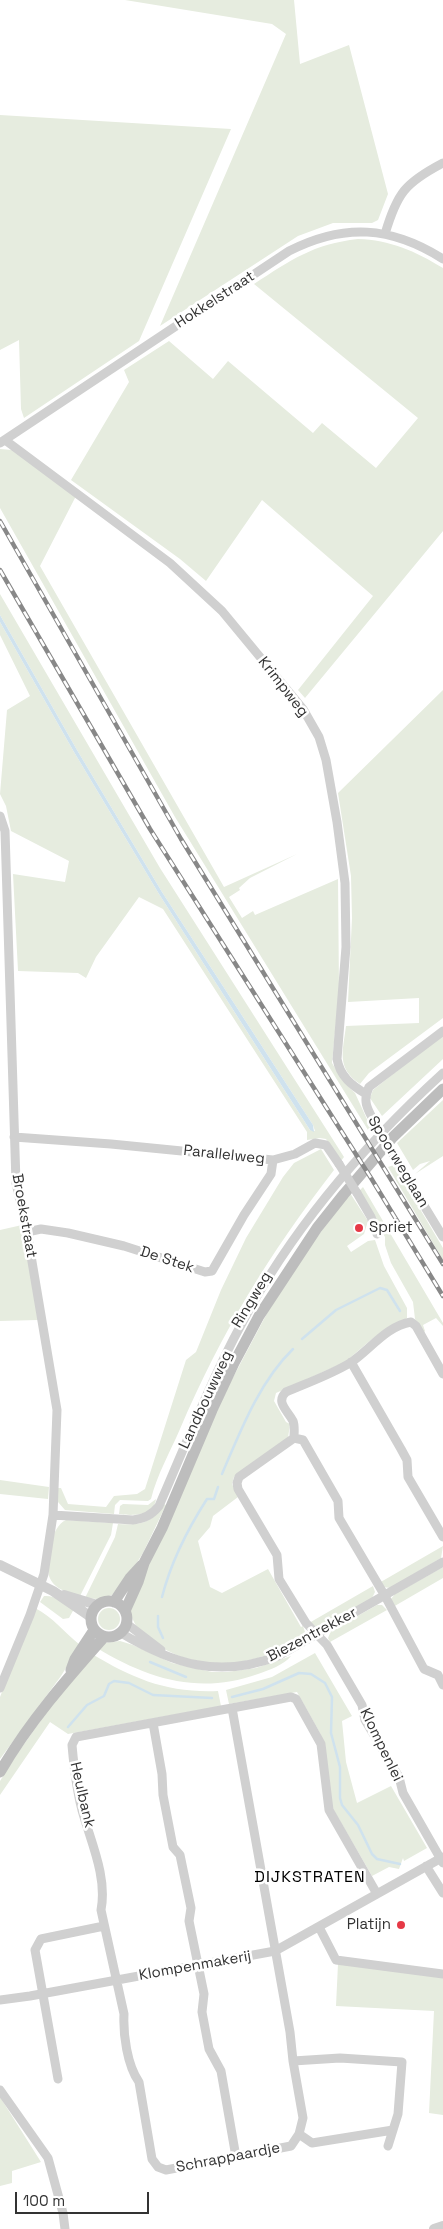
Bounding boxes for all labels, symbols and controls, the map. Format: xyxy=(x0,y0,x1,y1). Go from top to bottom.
street label: Hokkelstraat xyxy=(172,268,258,332)
street label: Krimpweg xyxy=(254,653,312,721)
street label: Spoorweglaan xyxy=(364,1113,432,1211)
street label: Parallelweg xyxy=(182,1142,266,1168)
street label: Broekstraat xyxy=(8,1173,40,1259)
place label: Spriet xyxy=(369,1219,413,1237)
marker: Spriet xyxy=(353,1222,365,1234)
street label: De Stek xyxy=(138,1243,196,1277)
street label: Ringweg xyxy=(228,1269,276,1331)
street label: Landbouwweg xyxy=(175,1348,237,1452)
street label: Biezentrekker xyxy=(264,1604,360,1666)
street label: Klompenlei xyxy=(356,1706,406,1784)
street label: Heulbank xyxy=(66,1760,98,1830)
district label: DIJKSTRATEN xyxy=(253,1868,367,1888)
place label: Platijn xyxy=(347,1916,391,1934)
marker: Platijn xyxy=(395,1919,407,1931)
street label: Klompenmakerij xyxy=(137,1947,253,1985)
street label: Schrappaardje xyxy=(174,2139,282,2177)
scale bar xyxy=(18,2182,151,2214)
text: 100 m xyxy=(23,2191,65,2210)

